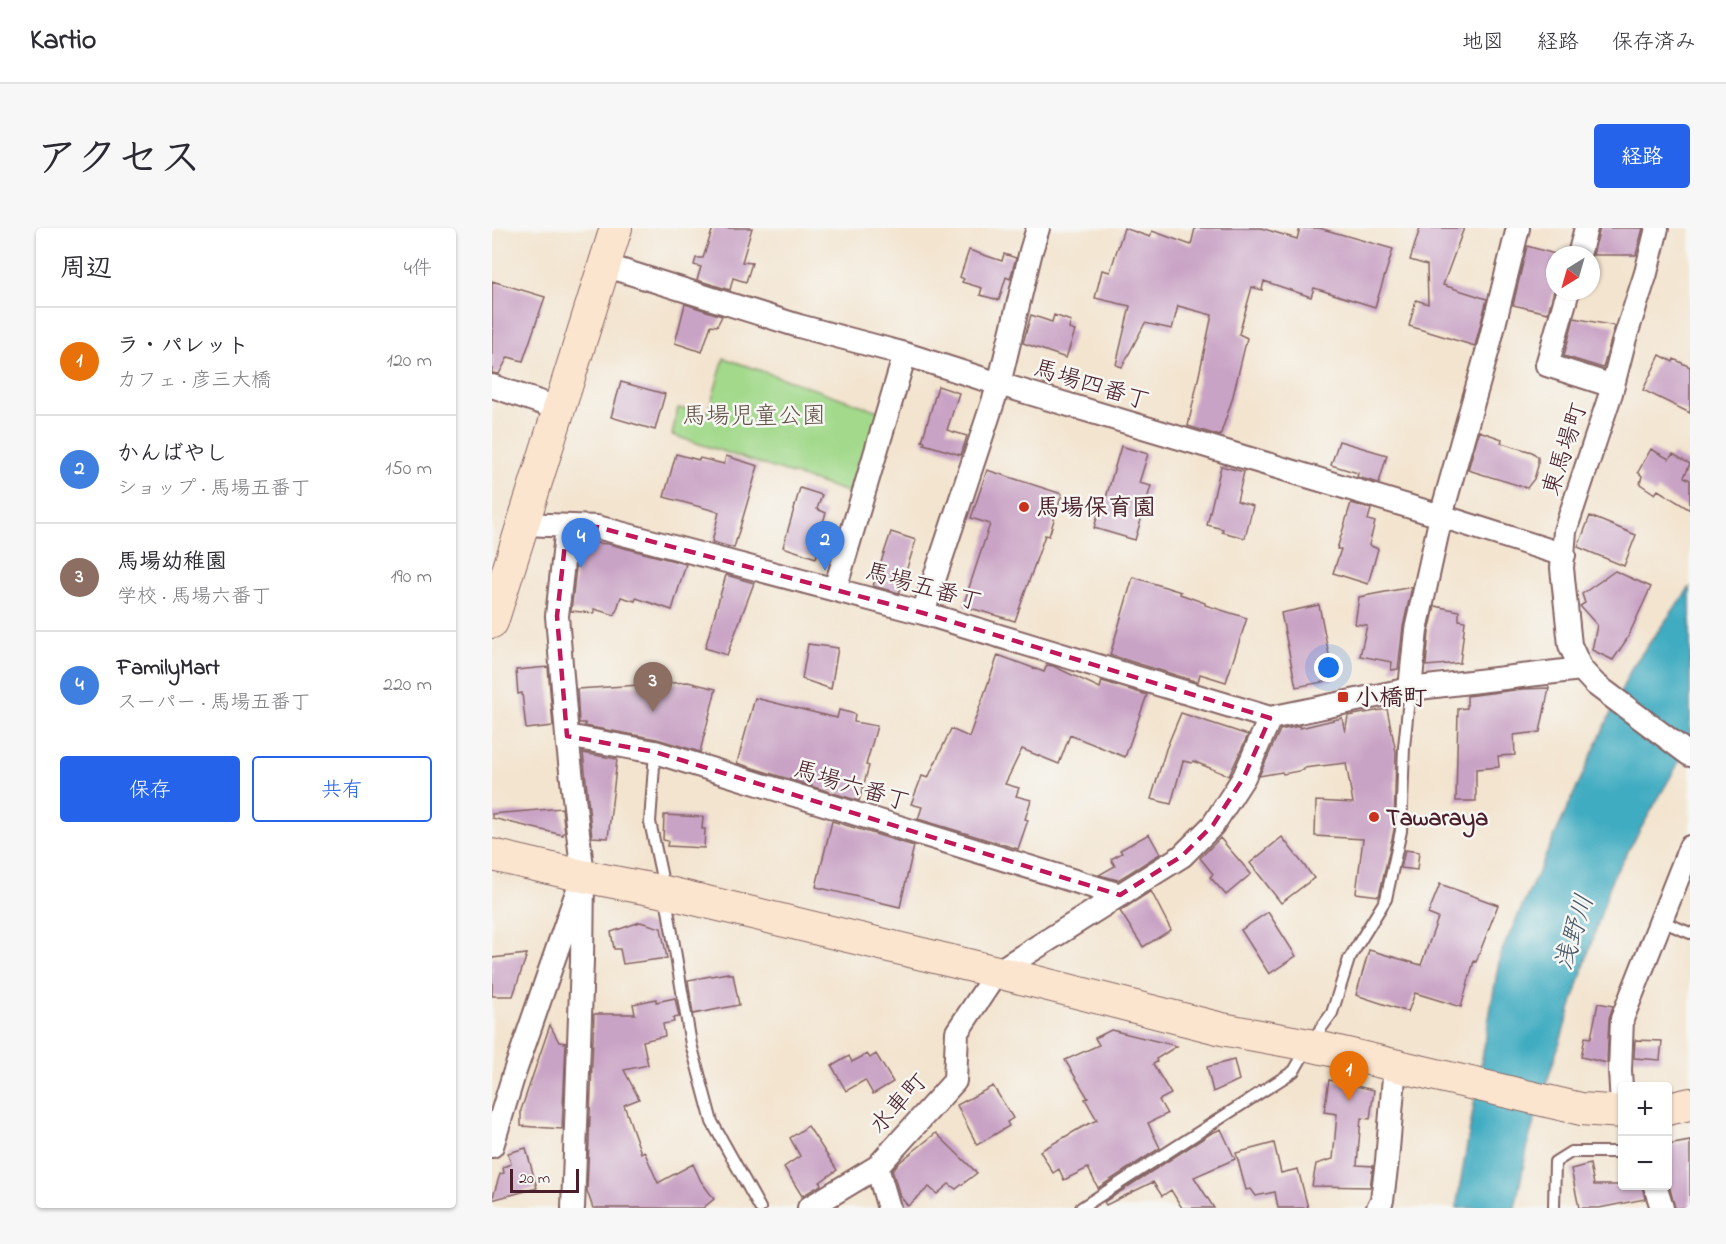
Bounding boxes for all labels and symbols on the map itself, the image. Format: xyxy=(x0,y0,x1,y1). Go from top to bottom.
north arrow xyxy=(1546,246,1600,300)
street label: 馬場四番丁 xyxy=(1029,352,1154,421)
street label: 東馬場町 xyxy=(1535,399,1598,501)
park label: 馬場児童公園 xyxy=(682,400,826,435)
place label: 馬場保育園 xyxy=(1036,492,1156,527)
marker: 馬場保育園 xyxy=(1017,500,1031,514)
pin: 4 xyxy=(562,518,601,568)
pin: 2 xyxy=(806,522,844,571)
street label: 馬場五番丁 xyxy=(861,555,986,622)
your location xyxy=(1314,653,1343,682)
pin: 3 xyxy=(634,662,672,712)
place label: 小橋町 xyxy=(1355,682,1427,717)
marker: 小橋町 xyxy=(1336,690,1350,704)
street label: 馬場六番丁 xyxy=(789,753,914,822)
place label: Tawaraya xyxy=(1386,802,1488,838)
marker: Tawaraya xyxy=(1367,810,1381,824)
water label: 浅野川 xyxy=(1546,890,1605,976)
pin: 1 xyxy=(1330,1052,1368,1101)
street label: 水車町 xyxy=(863,1066,937,1143)
scale bar xyxy=(510,1166,579,1194)

